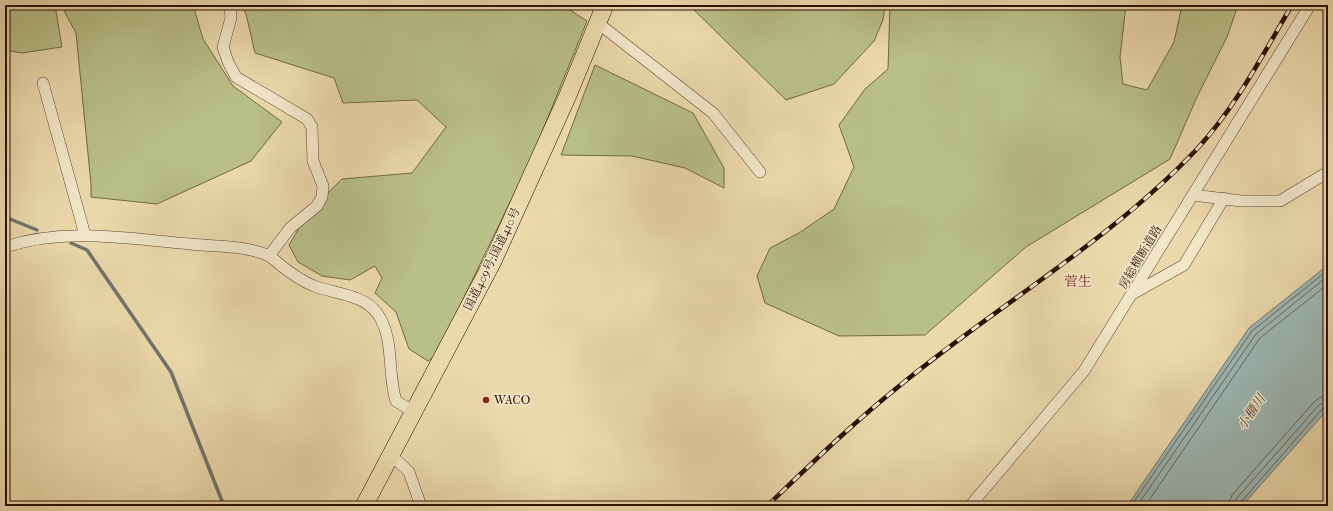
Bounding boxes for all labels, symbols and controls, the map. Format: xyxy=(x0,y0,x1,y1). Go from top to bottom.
street label: 国道409号;国道410号 xyxy=(461,205,523,313)
street label: 房総横断道路 xyxy=(1115,223,1165,291)
district label: 菅生 xyxy=(1064,273,1092,290)
water label: 小櫃川 xyxy=(1234,390,1269,432)
place label: WACO xyxy=(493,393,530,407)
marker: WACO xyxy=(481,395,491,405)

